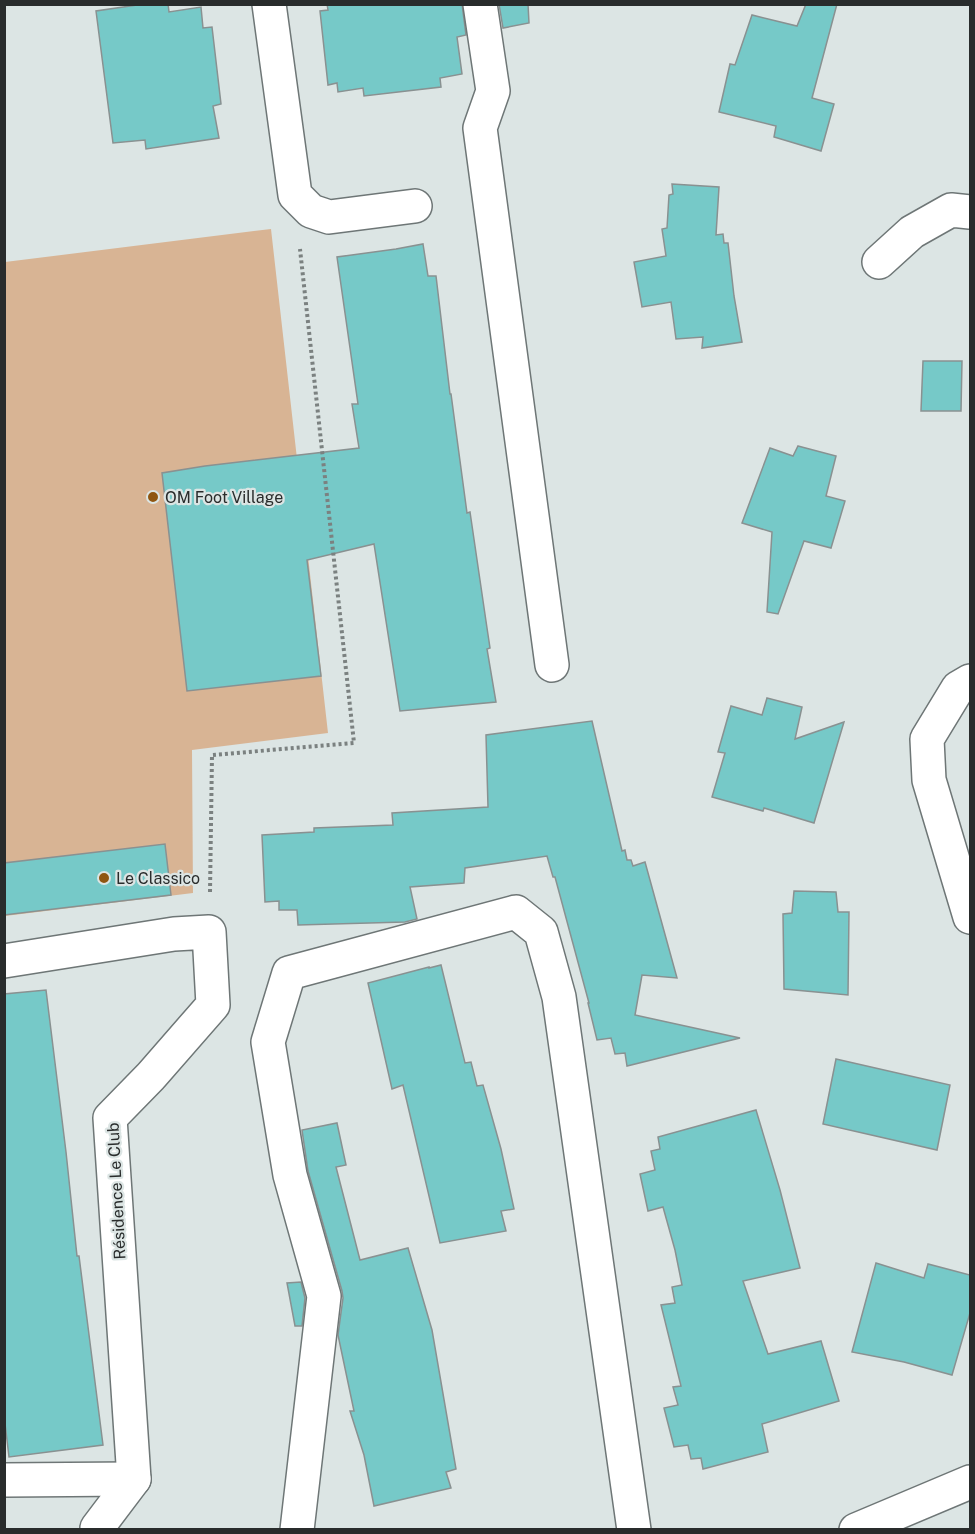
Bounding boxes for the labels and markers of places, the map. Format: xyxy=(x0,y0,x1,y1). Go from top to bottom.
place label: OM Foot Village xyxy=(165,488,283,507)
marker: OM Foot Village xyxy=(146,490,160,504)
place label: Le Classico xyxy=(116,869,200,888)
marker: Le Classico xyxy=(97,871,111,885)

